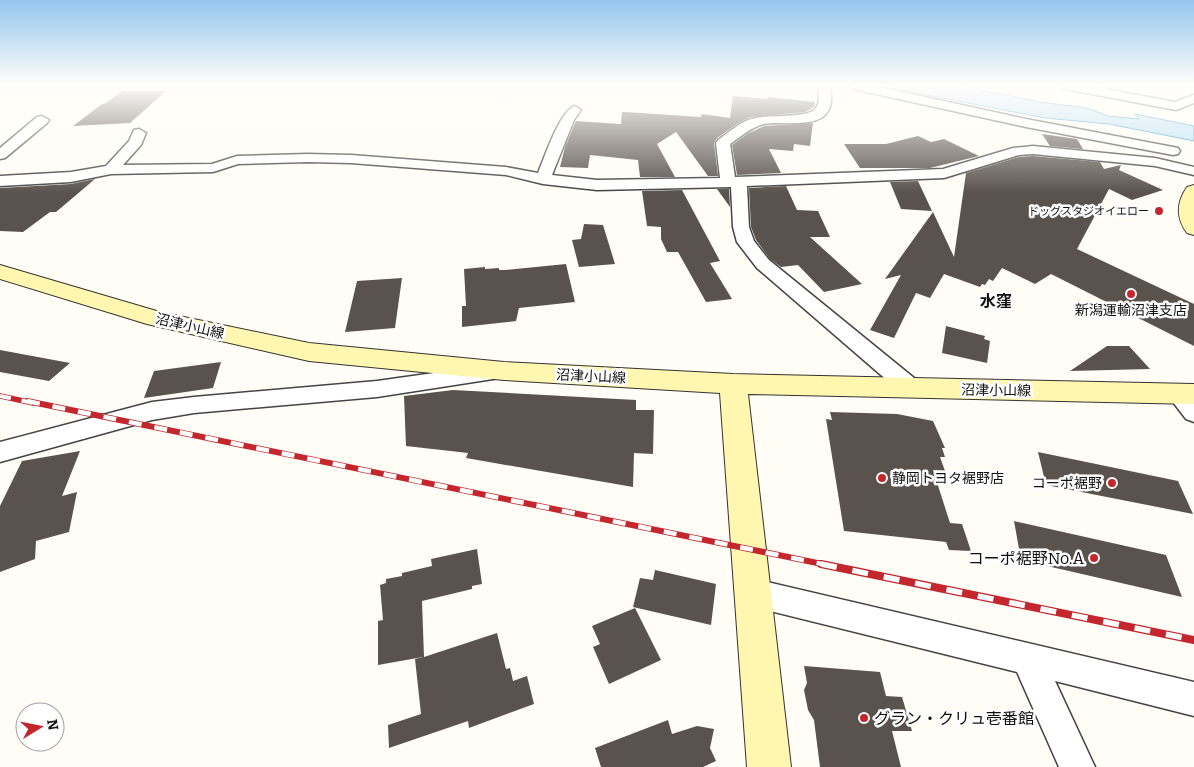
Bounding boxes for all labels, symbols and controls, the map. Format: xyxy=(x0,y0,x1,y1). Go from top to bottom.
place label: ドッグスタジオイエロー xyxy=(1028,205,1149,218)
marker: ドッグスタジオイエロー xyxy=(1153,205,1165,217)
marker: 新潟運輸沼津支店 xyxy=(1125,288,1137,300)
district label: 水窪 xyxy=(980,292,1012,311)
place label: 新潟運輸沼津支店 xyxy=(1075,302,1187,319)
street label: 沼津小山線 xyxy=(154,310,226,343)
street label: 沼津小山線 xyxy=(556,366,626,387)
street label: 沼津小山線 xyxy=(961,381,1031,400)
place label: 静岡トヨタ裾野店 xyxy=(892,470,1004,487)
marker: 静岡トヨタ裾野店 xyxy=(876,472,888,484)
place label: コーポ裾野 xyxy=(1032,475,1102,492)
marker: コーポ裾野 xyxy=(1106,477,1118,489)
place label: コーポ裾野No.A xyxy=(968,549,1085,568)
marker: コーポ裾野No.A xyxy=(1088,552,1100,564)
north arrow xyxy=(15,702,65,752)
place label: グラン・クリュ壱番館 xyxy=(874,709,1034,728)
marker: グラン・クリュ壱番館 xyxy=(858,712,870,724)
text: N xyxy=(43,718,62,732)

